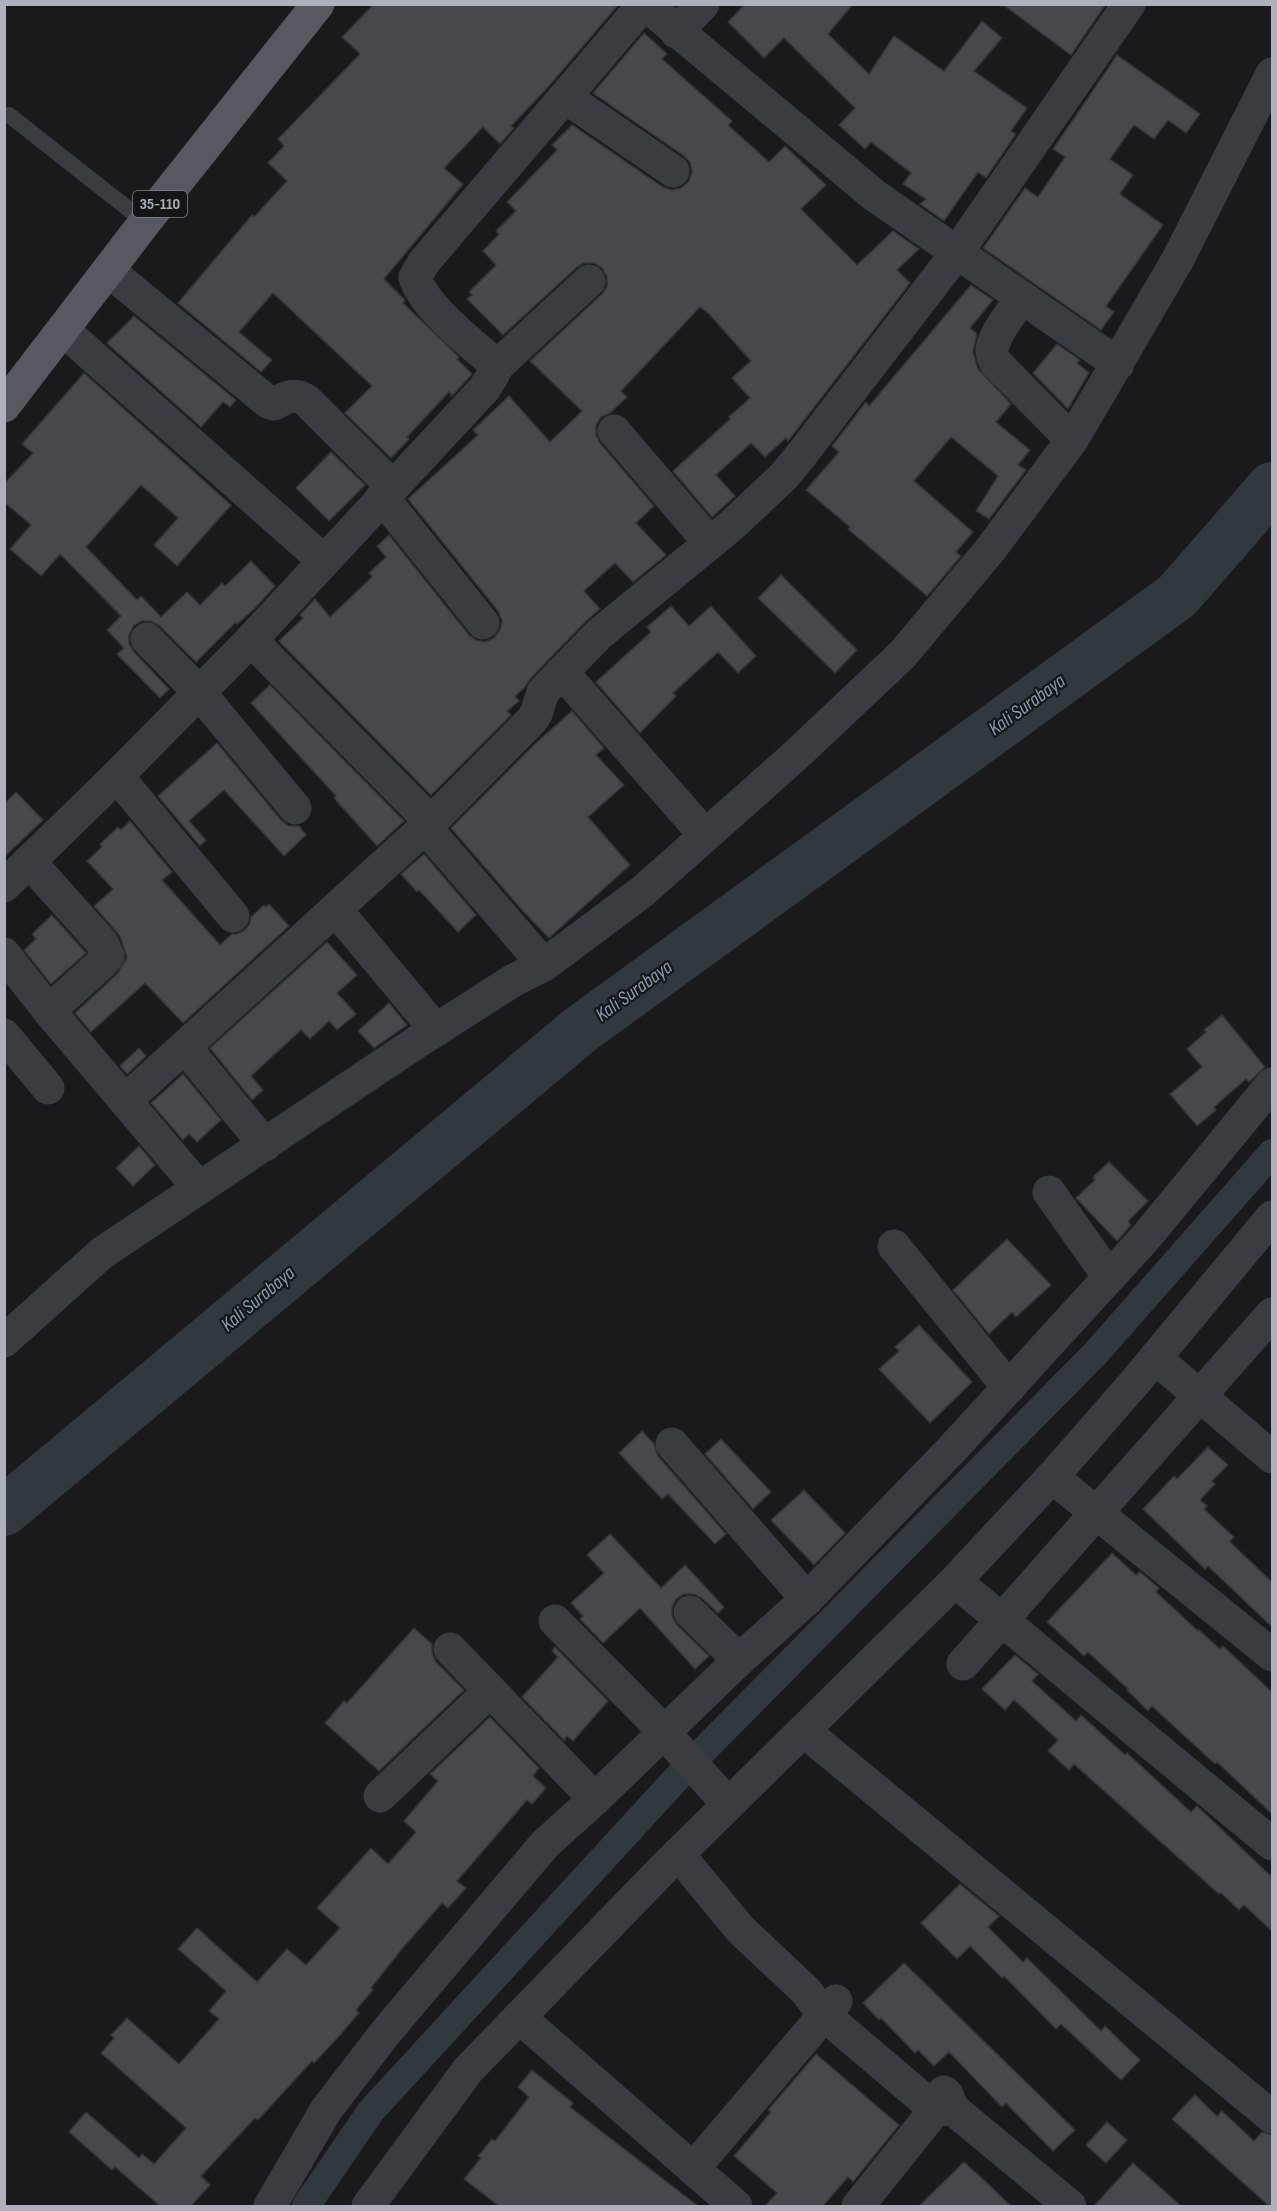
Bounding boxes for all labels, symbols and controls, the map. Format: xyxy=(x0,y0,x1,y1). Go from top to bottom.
road number: 35-110 xyxy=(133,191,187,217)
water label: Kali Surabaya xyxy=(984,669,1070,741)
water label: Kali Surabaya xyxy=(591,955,677,1027)
water label: Kali Surabaya xyxy=(216,1261,300,1337)

